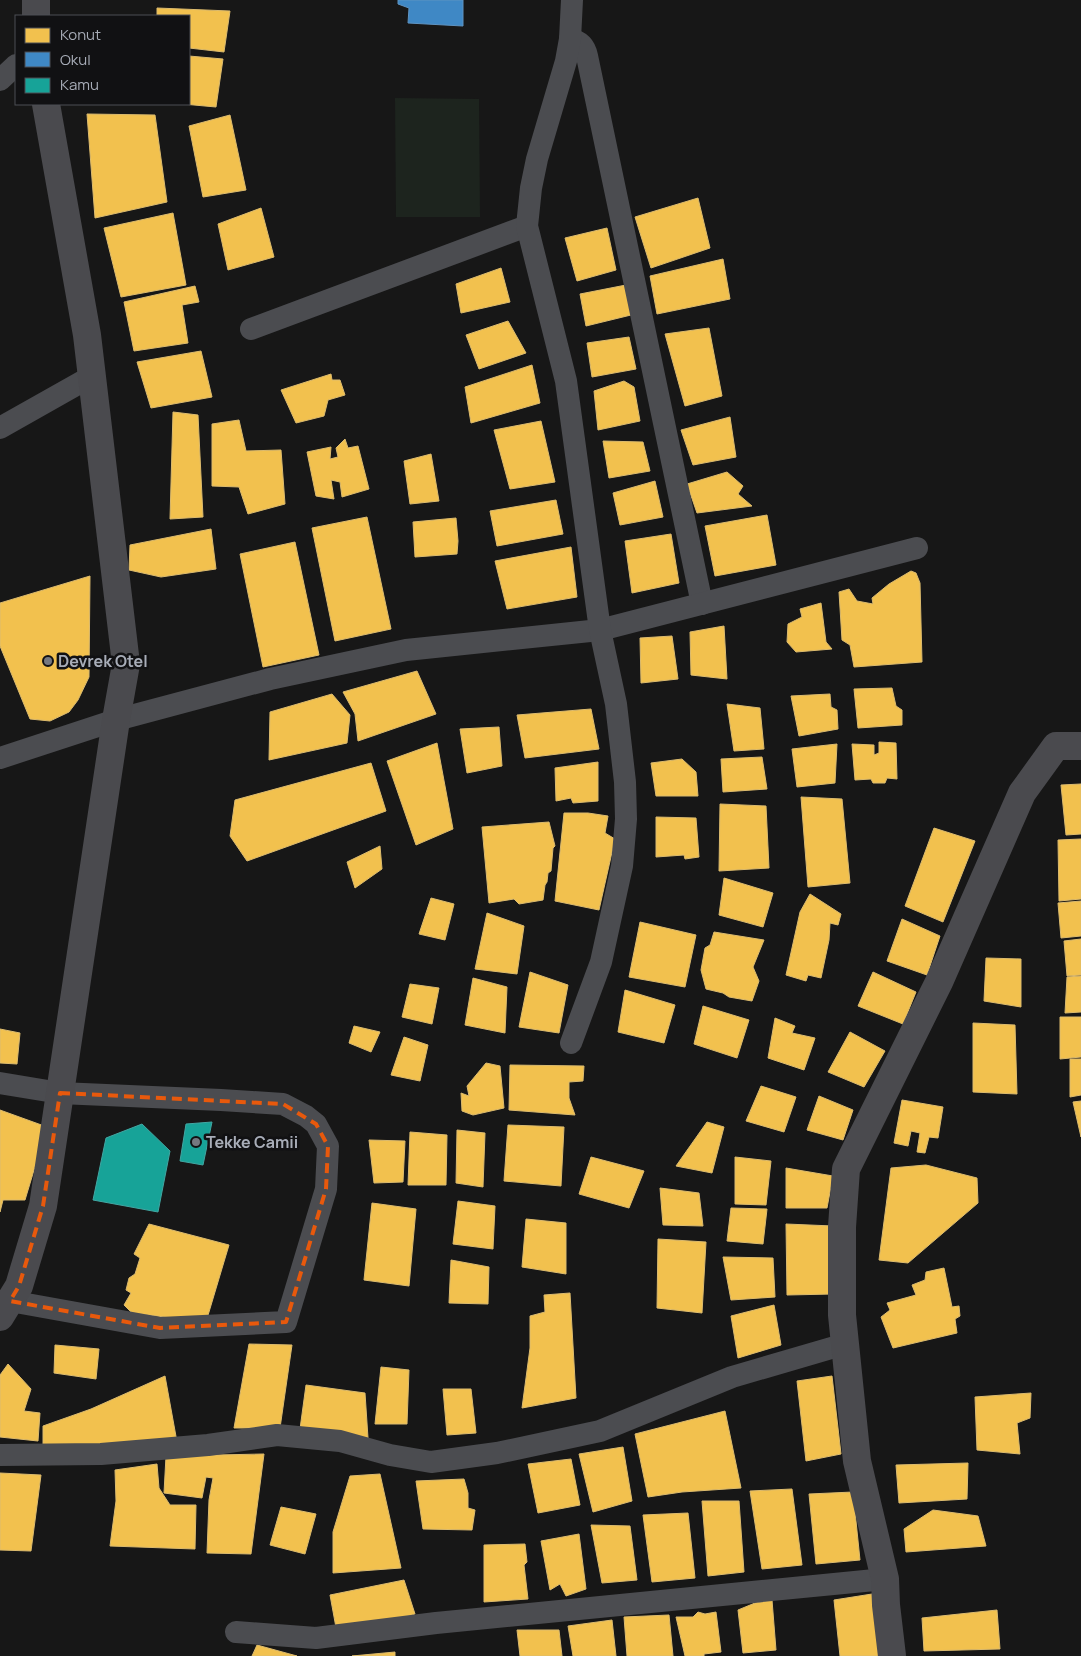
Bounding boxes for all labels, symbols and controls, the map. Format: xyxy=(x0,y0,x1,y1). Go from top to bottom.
legend xyxy=(15,15,190,105)
text: Konut xyxy=(60,24,101,45)
text: Okul xyxy=(60,49,91,70)
text: Kamu xyxy=(60,74,99,95)
place label: Devrek Otel xyxy=(58,650,148,672)
marker: Devrek Otel xyxy=(42,655,54,667)
place label: Tekke Camii xyxy=(206,1131,298,1153)
marker: Tekke Camii xyxy=(190,1136,202,1148)

